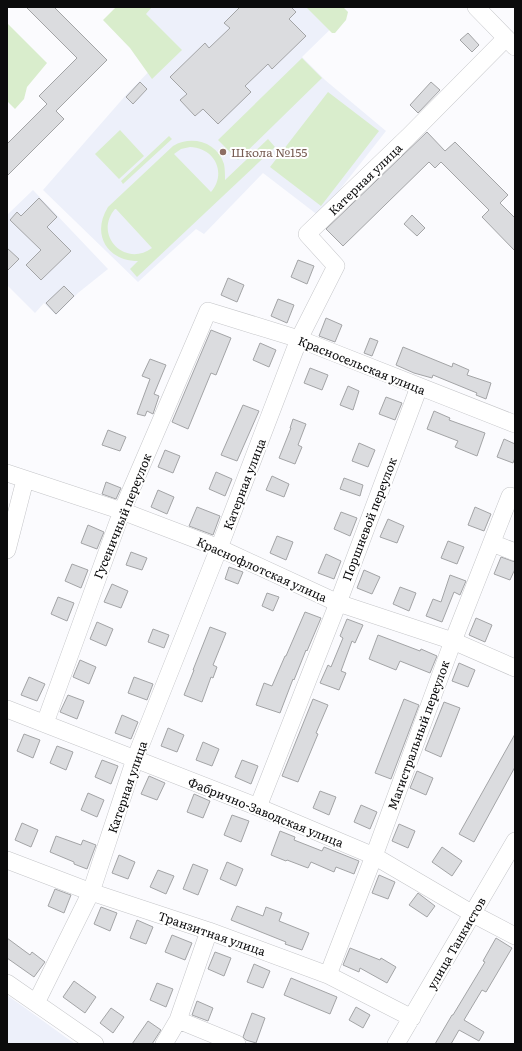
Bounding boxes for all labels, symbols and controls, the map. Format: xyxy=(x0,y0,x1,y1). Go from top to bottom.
street label: Катерная улица xyxy=(324,139,406,219)
place label: Школа №155 xyxy=(231,143,307,161)
marker: Школа №155 xyxy=(218,147,228,157)
street label: Красносельская улица xyxy=(296,331,429,399)
street label: Катерная улица xyxy=(218,435,270,532)
street label: Гусеничный переулок xyxy=(89,450,155,582)
street label: Поршневой переулок xyxy=(337,455,401,583)
street label: Краснофлотская улица xyxy=(194,532,331,606)
street label: Магистральный переулок xyxy=(382,658,454,812)
street label: Катерная улица xyxy=(103,738,151,836)
street label: Фабрично-Заводская улица xyxy=(186,773,347,852)
street label: улица Танкистов xyxy=(422,893,490,992)
street label: Транзитная улица xyxy=(156,906,269,960)

